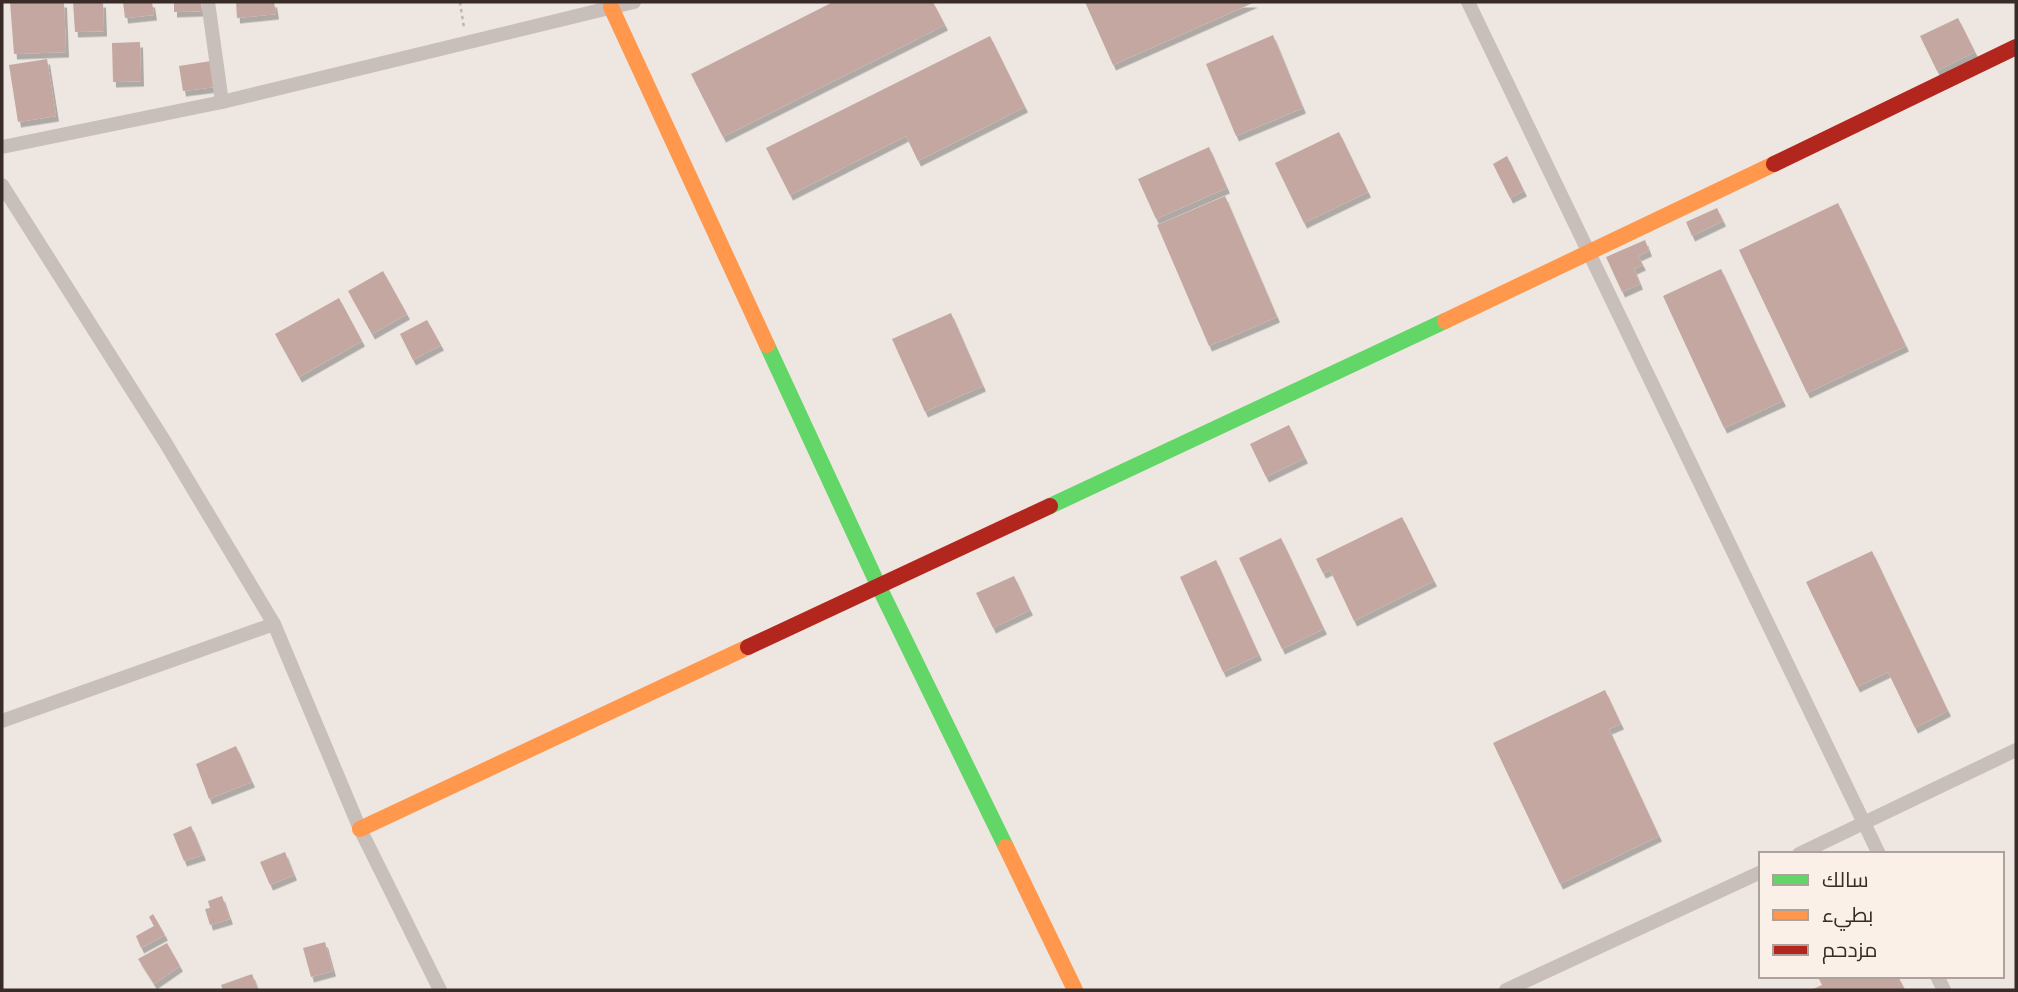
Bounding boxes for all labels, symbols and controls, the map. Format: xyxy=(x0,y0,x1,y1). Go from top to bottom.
legend xyxy=(1759,852,2004,978)
text: سالك xyxy=(1822,865,1869,893)
text: بطيء xyxy=(1822,900,1873,931)
text: مزدحم xyxy=(1822,935,1877,964)

